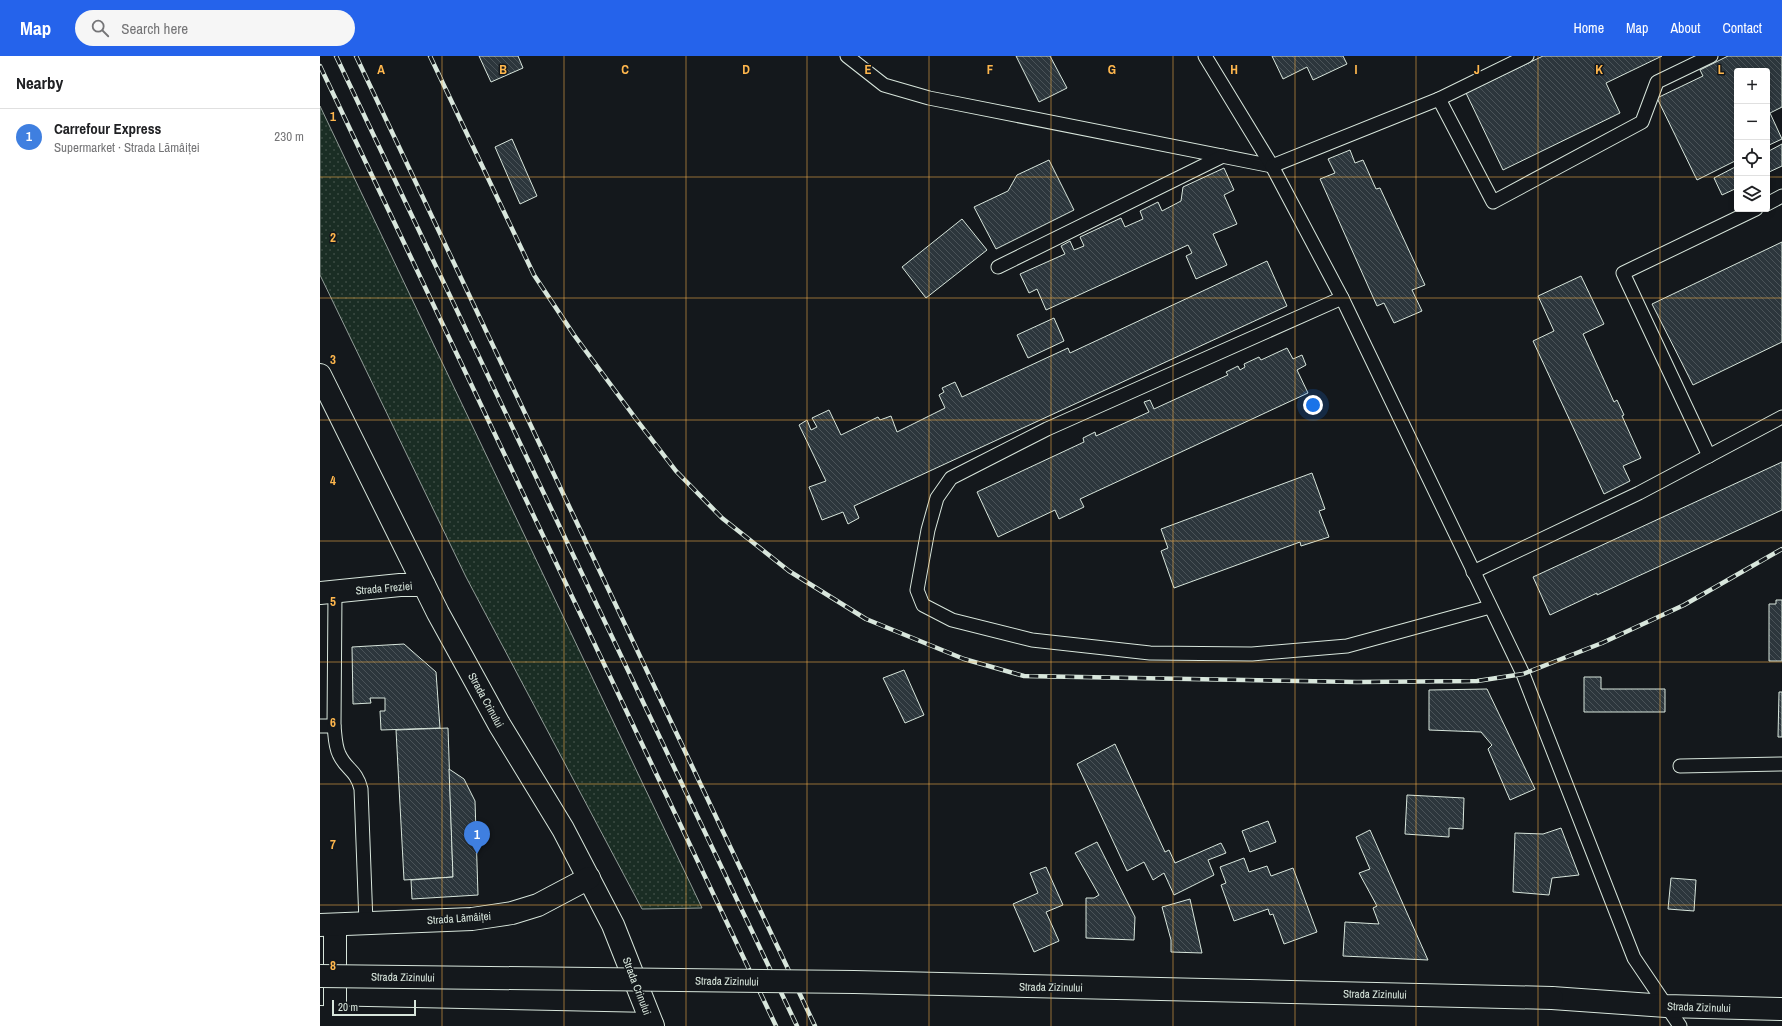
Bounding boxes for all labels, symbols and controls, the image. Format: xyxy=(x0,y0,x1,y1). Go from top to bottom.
search box xyxy=(75,10,355,46)
text: Map xyxy=(20,15,51,41)
icon: search xyxy=(89,17,111,39)
text: Search here xyxy=(121,18,188,39)
text: Home xyxy=(1573,19,1604,37)
text: Map xyxy=(1626,19,1648,37)
text: About xyxy=(1670,19,1700,37)
text: Contact xyxy=(1722,19,1762,37)
text: A xyxy=(377,61,385,78)
text: B xyxy=(499,61,507,78)
text: C xyxy=(621,61,629,78)
text: D xyxy=(742,61,750,78)
text: E xyxy=(864,61,872,78)
text: F xyxy=(987,61,994,78)
text: G xyxy=(1108,61,1116,78)
text: H xyxy=(1230,61,1238,78)
text: I xyxy=(1355,61,1358,78)
text: J xyxy=(1474,61,1480,78)
text: K xyxy=(1595,61,1603,78)
text: L xyxy=(1718,61,1725,78)
map controls xyxy=(1734,68,1770,212)
button: + xyxy=(1734,68,1770,104)
text: Nearby xyxy=(16,71,63,94)
button: − xyxy=(1734,104,1770,140)
text: 1 xyxy=(330,108,336,125)
text: Carrefour Express xyxy=(54,118,161,139)
text: 1 xyxy=(26,128,32,145)
text: 230 m xyxy=(274,128,304,145)
text: Supermarket · Strada Lămâiței xyxy=(54,139,200,156)
button: locate xyxy=(1734,140,1770,176)
button: layers xyxy=(1734,176,1770,212)
text: 2 xyxy=(330,229,336,246)
text: 3 xyxy=(330,351,336,368)
your location xyxy=(1303,395,1323,415)
text: 4 xyxy=(330,472,336,489)
street label: Strada Freziei xyxy=(355,579,413,597)
text: 5 xyxy=(330,593,336,610)
street label: Strada Crinului xyxy=(465,670,507,730)
text: 6 xyxy=(330,714,336,731)
pin: 1 xyxy=(464,821,490,854)
text: 7 xyxy=(330,836,336,853)
street label: Strada Lămâiței xyxy=(426,909,492,927)
street label: Strada Crinului xyxy=(620,955,654,1017)
text: 8 xyxy=(330,957,336,974)
street label: Strada Zizinului xyxy=(371,969,435,985)
street label: Strada Zizinului xyxy=(695,973,759,989)
street label: Strada Zizinului xyxy=(1019,979,1083,995)
street label: Strada Zizinului xyxy=(1343,986,1407,1002)
scale bar xyxy=(332,998,416,1017)
street label: Strada Zizinului xyxy=(1667,999,1731,1015)
text: 20 m xyxy=(338,1000,358,1014)

